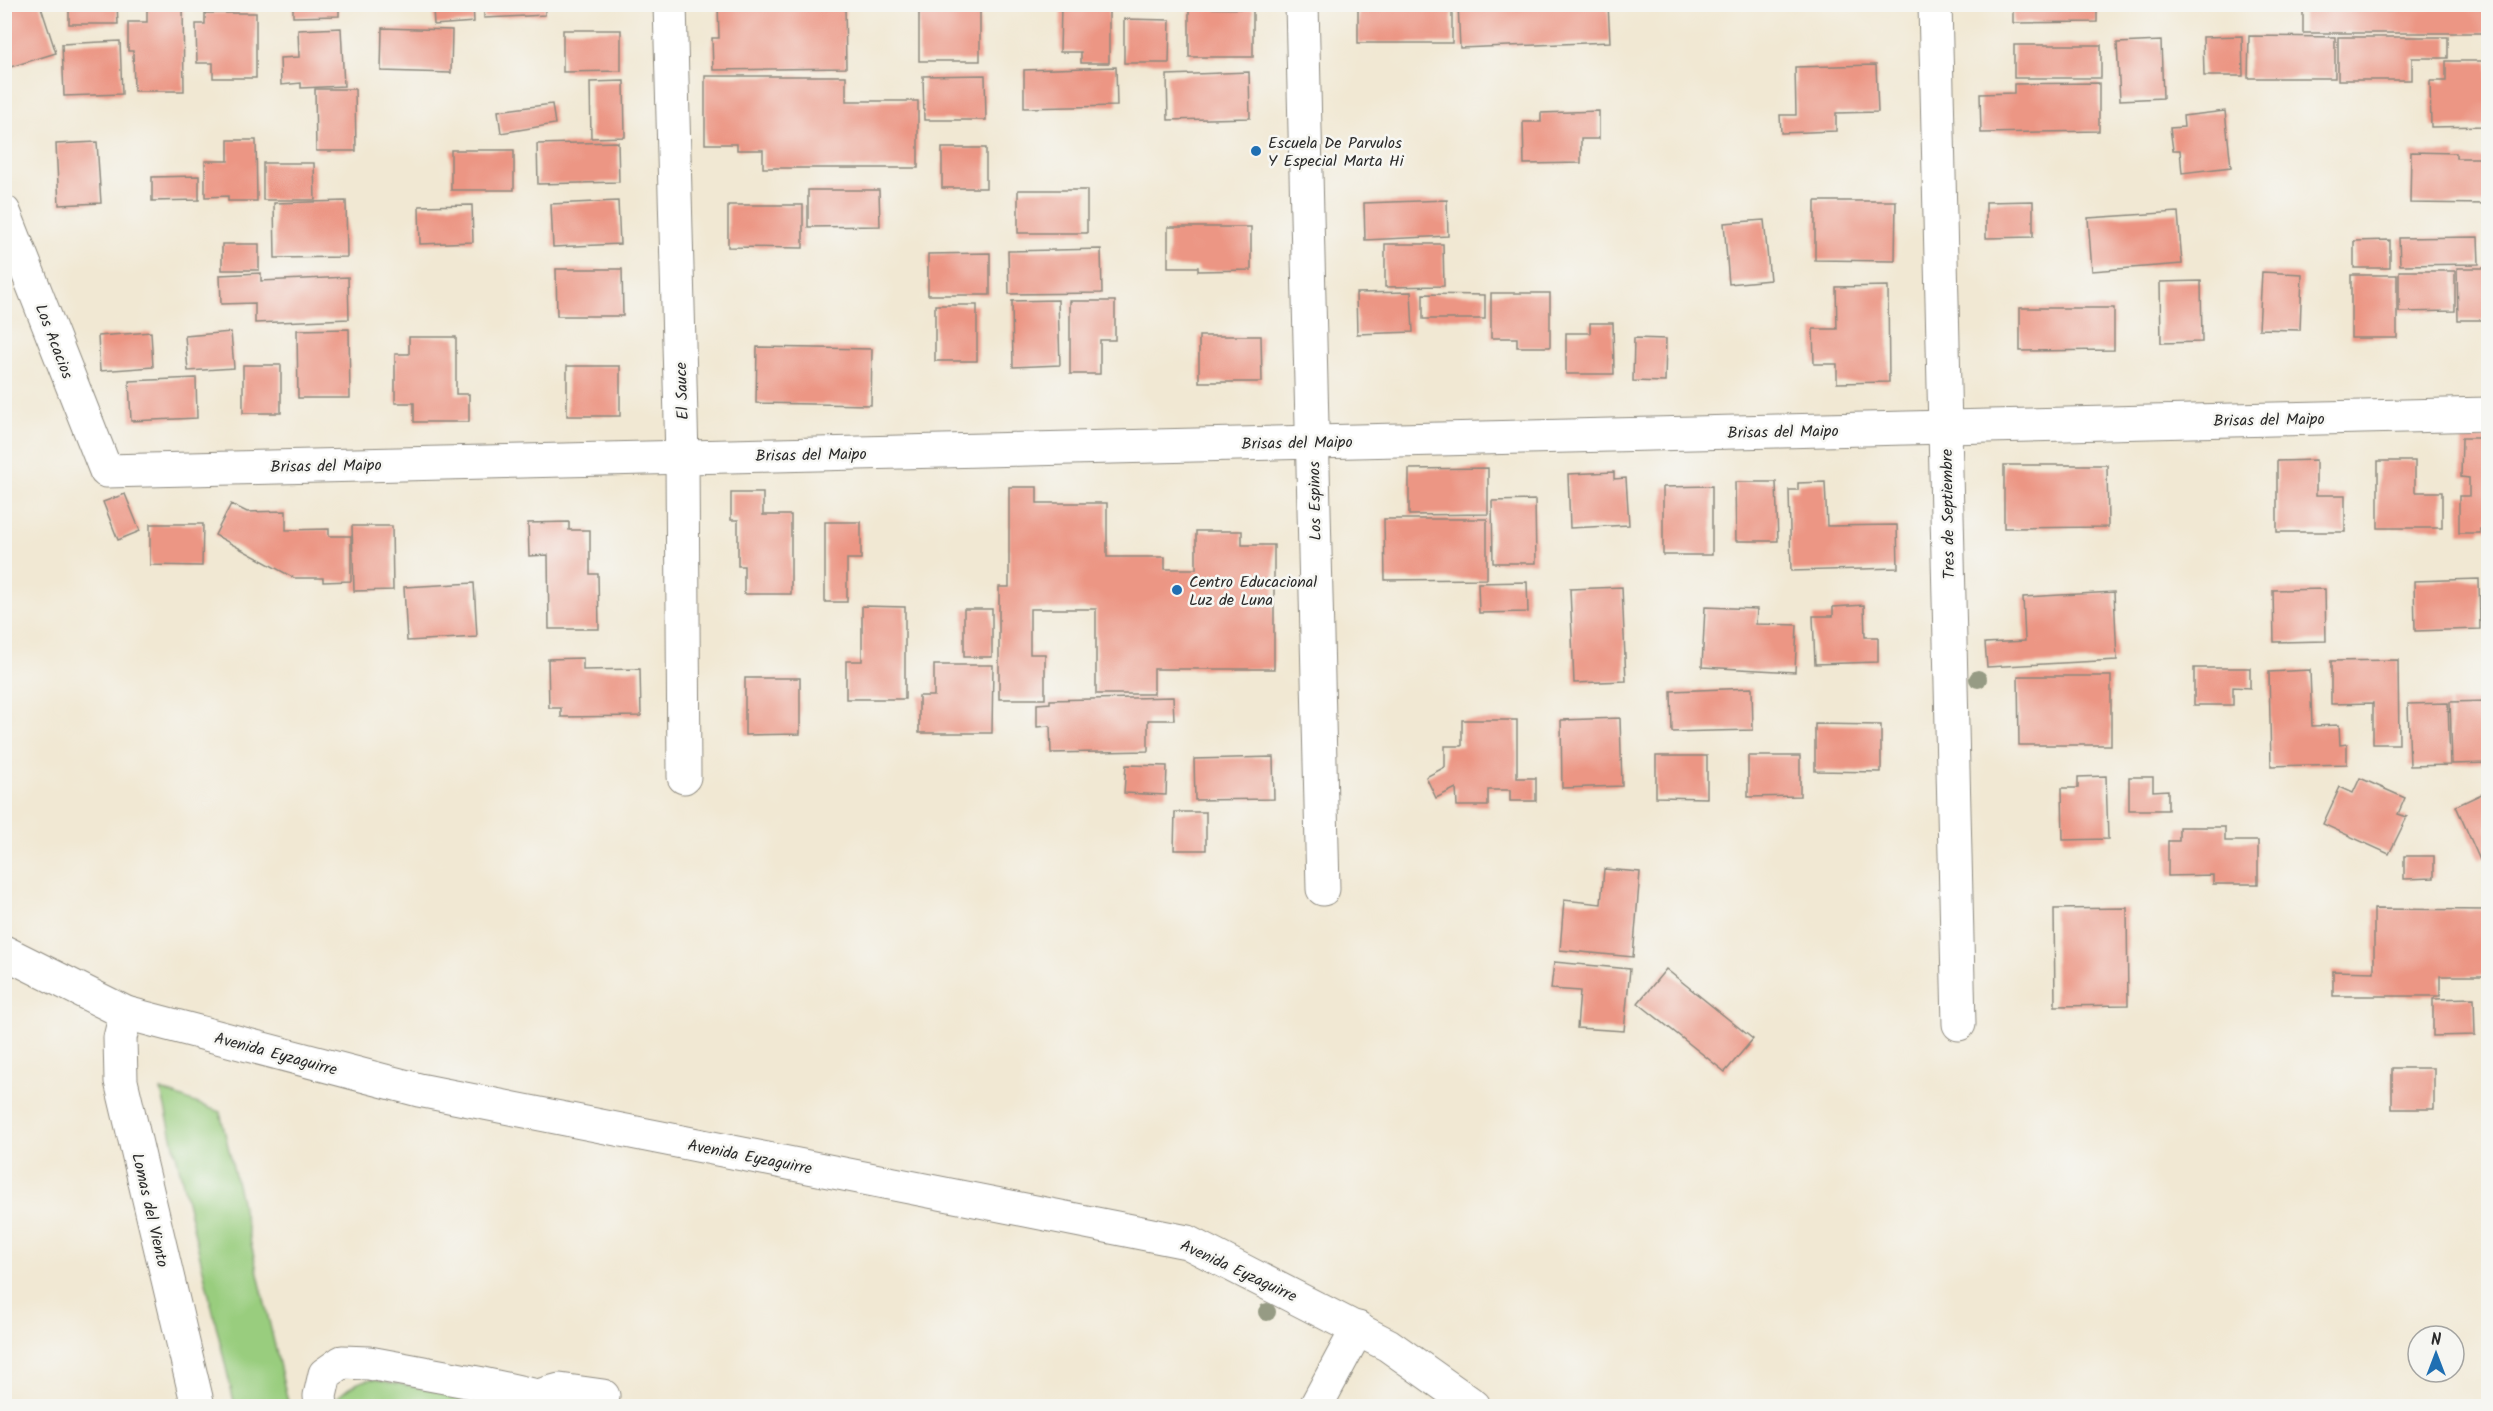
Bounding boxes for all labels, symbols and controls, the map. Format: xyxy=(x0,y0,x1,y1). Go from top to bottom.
place label: Escuela De Parvulos Y Especial Marta Hi xyxy=(1268,131,1405,174)
marker: Escuela De Parvulos Y Especial Marta Hi xyxy=(1249,144,1263,158)
street label: Los Acacios xyxy=(28,300,79,383)
street label: El Sauce xyxy=(669,362,696,420)
street label: Brisas del Maipo xyxy=(2213,407,2325,434)
street label: Brisas del Maipo xyxy=(1727,419,1839,446)
street label: Brisas del Maipo xyxy=(1241,430,1353,457)
street label: Brisas del Maipo xyxy=(755,442,867,469)
street label: Tres de Septiembre xyxy=(1935,449,1962,579)
street label: Brisas del Maipo xyxy=(270,453,382,480)
street label: Los Espinos xyxy=(1302,461,1329,541)
place label: Centro Educacional Luz de Luna xyxy=(1189,570,1317,613)
marker: Centro Educacional Luz de Luna xyxy=(1170,583,1184,597)
street label: Avenida Eyzaguirre xyxy=(211,1026,340,1083)
street label: Avenida Eyzaguirre xyxy=(685,1133,814,1182)
street label: Lomas del Viento xyxy=(124,1151,175,1270)
street label: Avenida Eyzaguirre xyxy=(1176,1233,1301,1309)
north arrow xyxy=(2406,1324,2466,1384)
text: N xyxy=(2431,1328,2441,1353)

